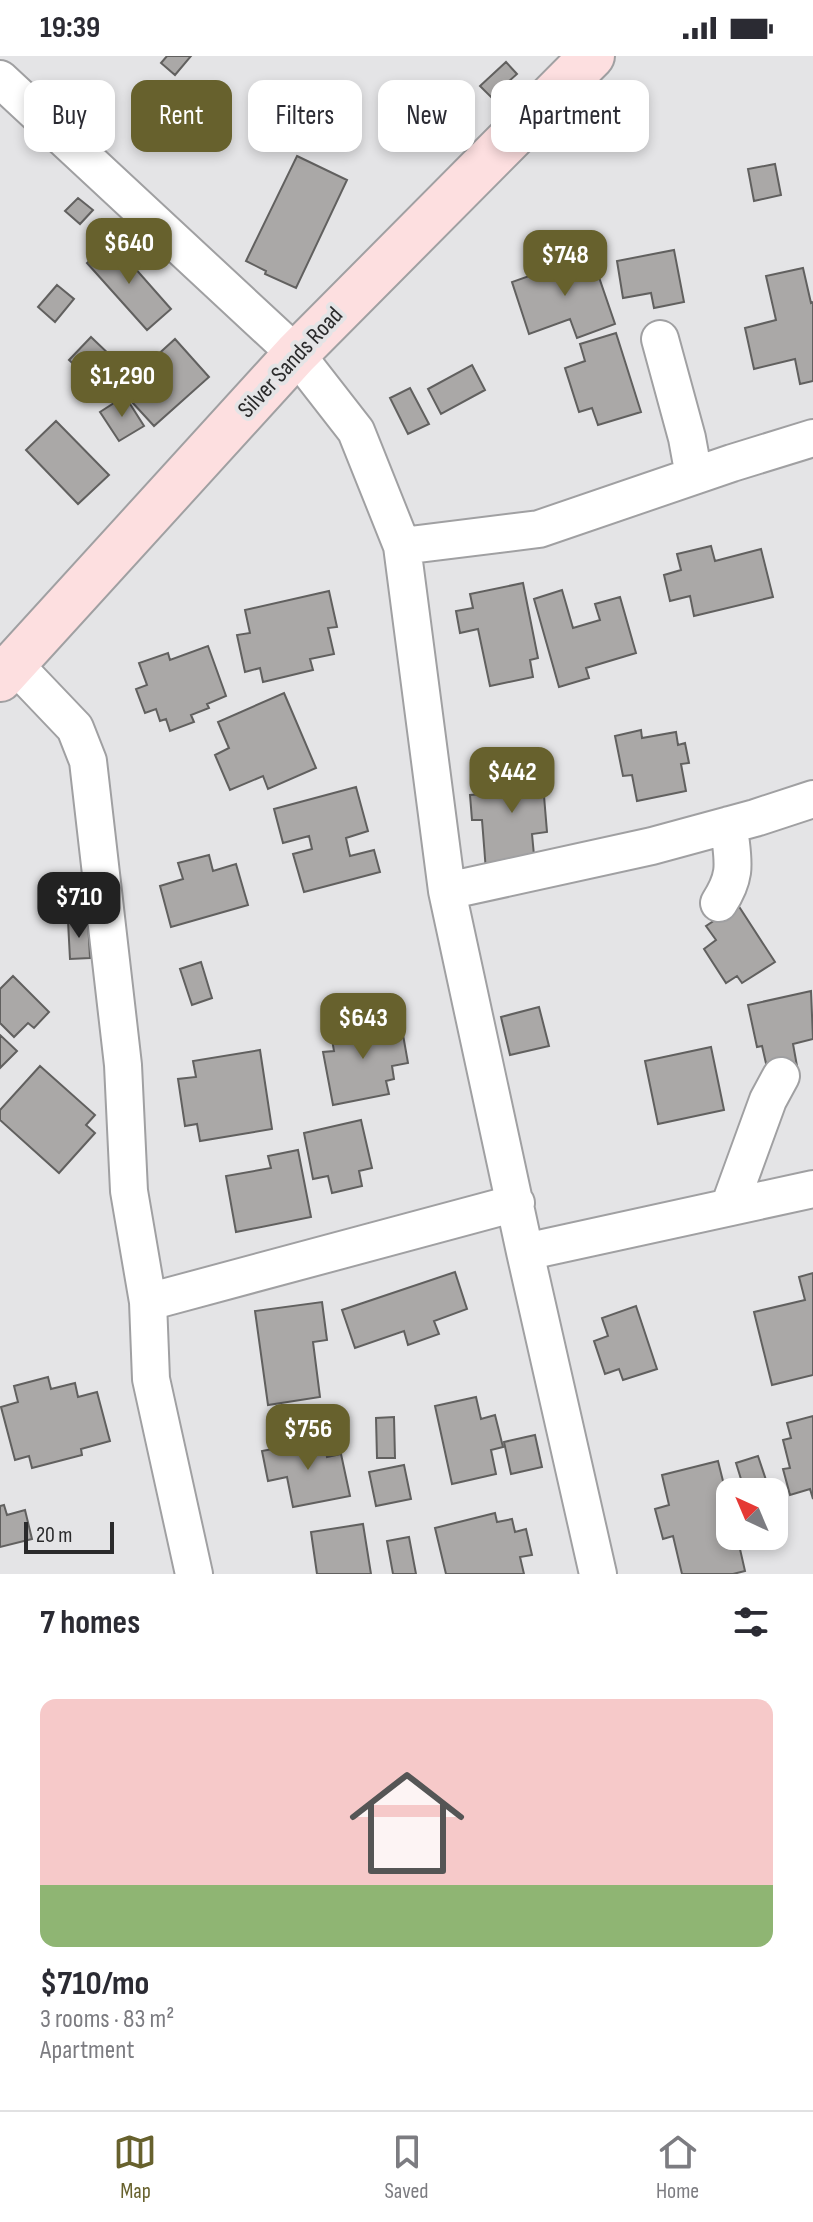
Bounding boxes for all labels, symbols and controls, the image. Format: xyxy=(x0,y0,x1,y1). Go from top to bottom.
text: 19:39 xyxy=(40,10,100,46)
chip: Buy xyxy=(24,80,115,152)
chip: Rent xyxy=(131,80,232,152)
chip: Filters xyxy=(248,80,362,152)
chip: New xyxy=(378,80,475,152)
chip: Apartment xyxy=(491,80,649,152)
pin: $640 xyxy=(82,218,176,286)
text: $640 xyxy=(104,228,154,259)
pin: $748 xyxy=(518,230,612,298)
text: $748 xyxy=(541,240,589,271)
street label: Silver Sands Road xyxy=(232,301,349,424)
pin: $1,290 xyxy=(57,351,187,419)
text: $1,290 xyxy=(89,361,155,392)
pin: $442 xyxy=(465,747,559,815)
text: $442 xyxy=(487,757,537,788)
pin: $710 xyxy=(32,872,126,940)
text: $710 xyxy=(55,882,103,913)
pin: $643 xyxy=(316,993,410,1061)
text: $643 xyxy=(338,1003,388,1034)
pin: $756 xyxy=(261,1404,355,1472)
text: $756 xyxy=(284,1414,332,1445)
north arrow xyxy=(716,1478,788,1550)
map controls xyxy=(716,1478,788,1550)
scale bar xyxy=(24,1518,114,1554)
text: 20 m xyxy=(36,1522,73,1549)
icon: filters xyxy=(729,1600,773,1644)
text: 7 homes xyxy=(40,1602,140,1643)
icon: home xyxy=(335,1751,479,1895)
text: $710/mo xyxy=(40,1963,149,2004)
text: 3 rooms · 83 m² xyxy=(40,2004,174,2035)
text: Apartment xyxy=(40,2035,134,2066)
tab: Map xyxy=(113,2130,157,2205)
tab: Saved xyxy=(384,2130,429,2205)
tab: Home xyxy=(656,2130,700,2205)

